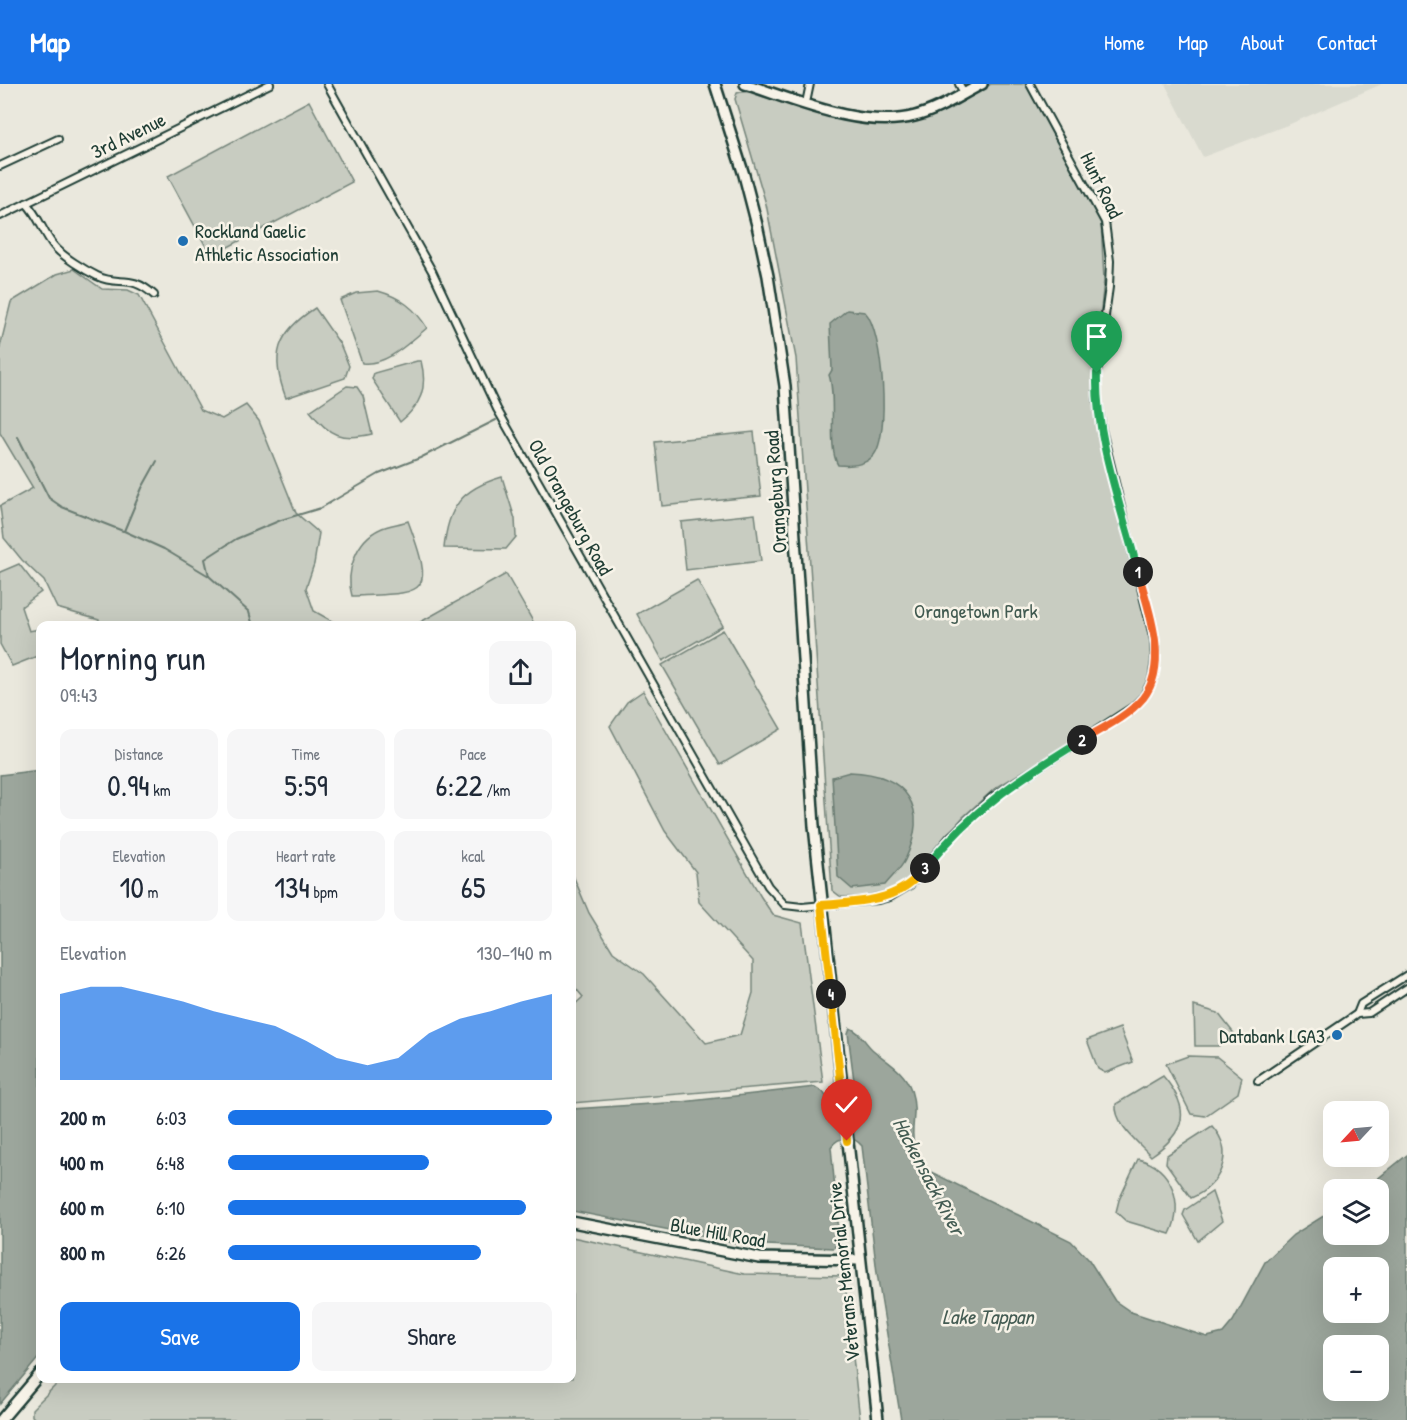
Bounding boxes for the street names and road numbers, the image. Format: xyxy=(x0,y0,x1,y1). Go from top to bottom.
street label: 3rd Avenue xyxy=(86,105,170,165)
street label: Hunt Road xyxy=(1074,147,1130,223)
street label: Orangeburg Road xyxy=(757,430,793,554)
street label: Old Orangeburg Road xyxy=(522,434,620,580)
street label: Veterans Memorial Drive xyxy=(820,1181,866,1363)
street label: Blue Hill Road xyxy=(668,1210,768,1254)

